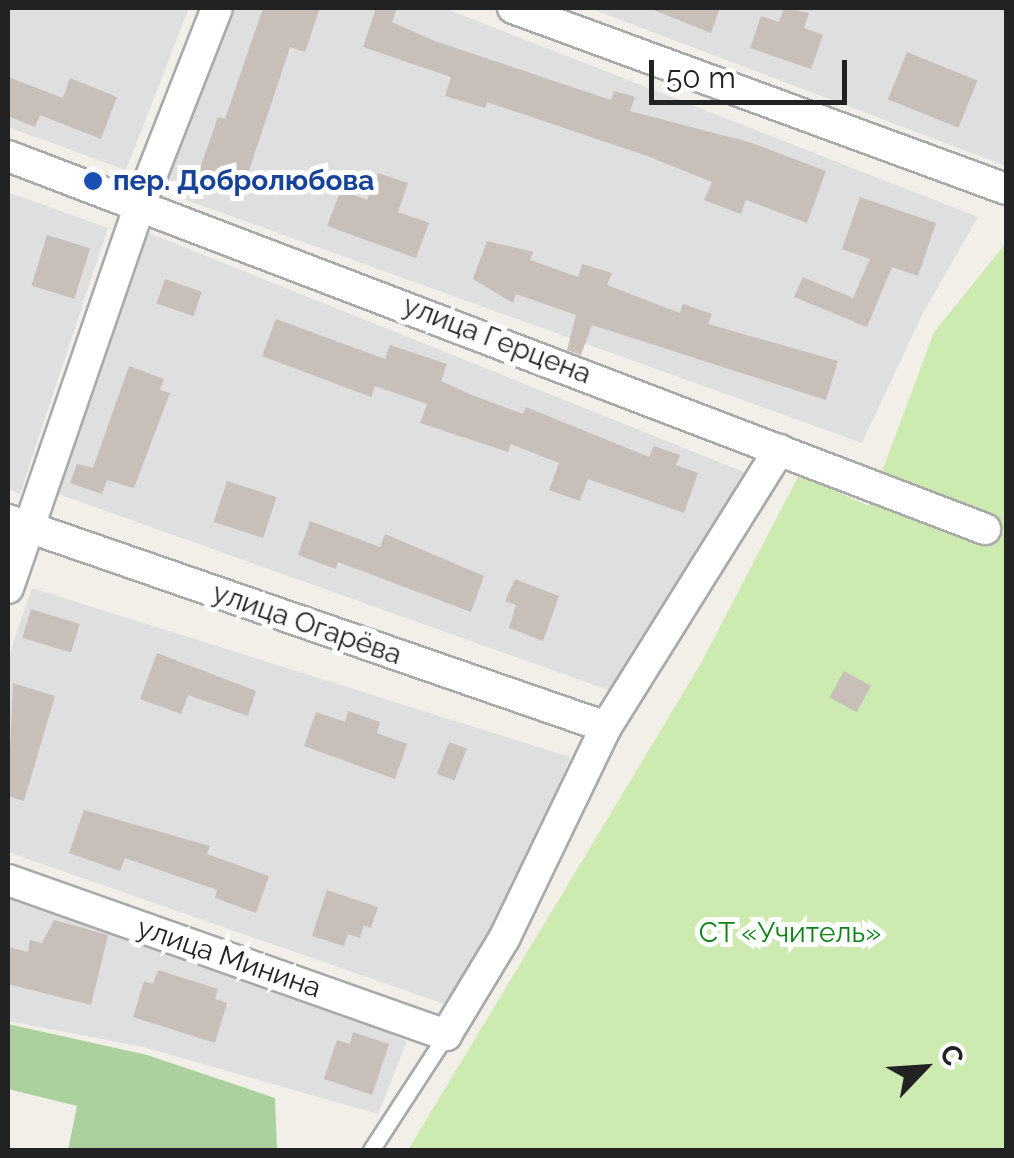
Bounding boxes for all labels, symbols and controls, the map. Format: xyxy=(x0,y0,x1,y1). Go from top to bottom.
scale bar xyxy=(654,40,852,102)
text: 50 m xyxy=(666,60,736,95)
place label: пер. Добролюбова xyxy=(113,164,374,198)
marker: пер. Добролюбова xyxy=(82,170,104,192)
street label: улица Герцена xyxy=(398,289,596,391)
street label: улица Огарёва xyxy=(208,576,406,672)
street label: улица Минина xyxy=(133,911,325,1005)
park label: СТ «Учитель» xyxy=(698,916,882,950)
north arrow xyxy=(874,1018,974,1118)
text: С xyxy=(933,1039,971,1071)

